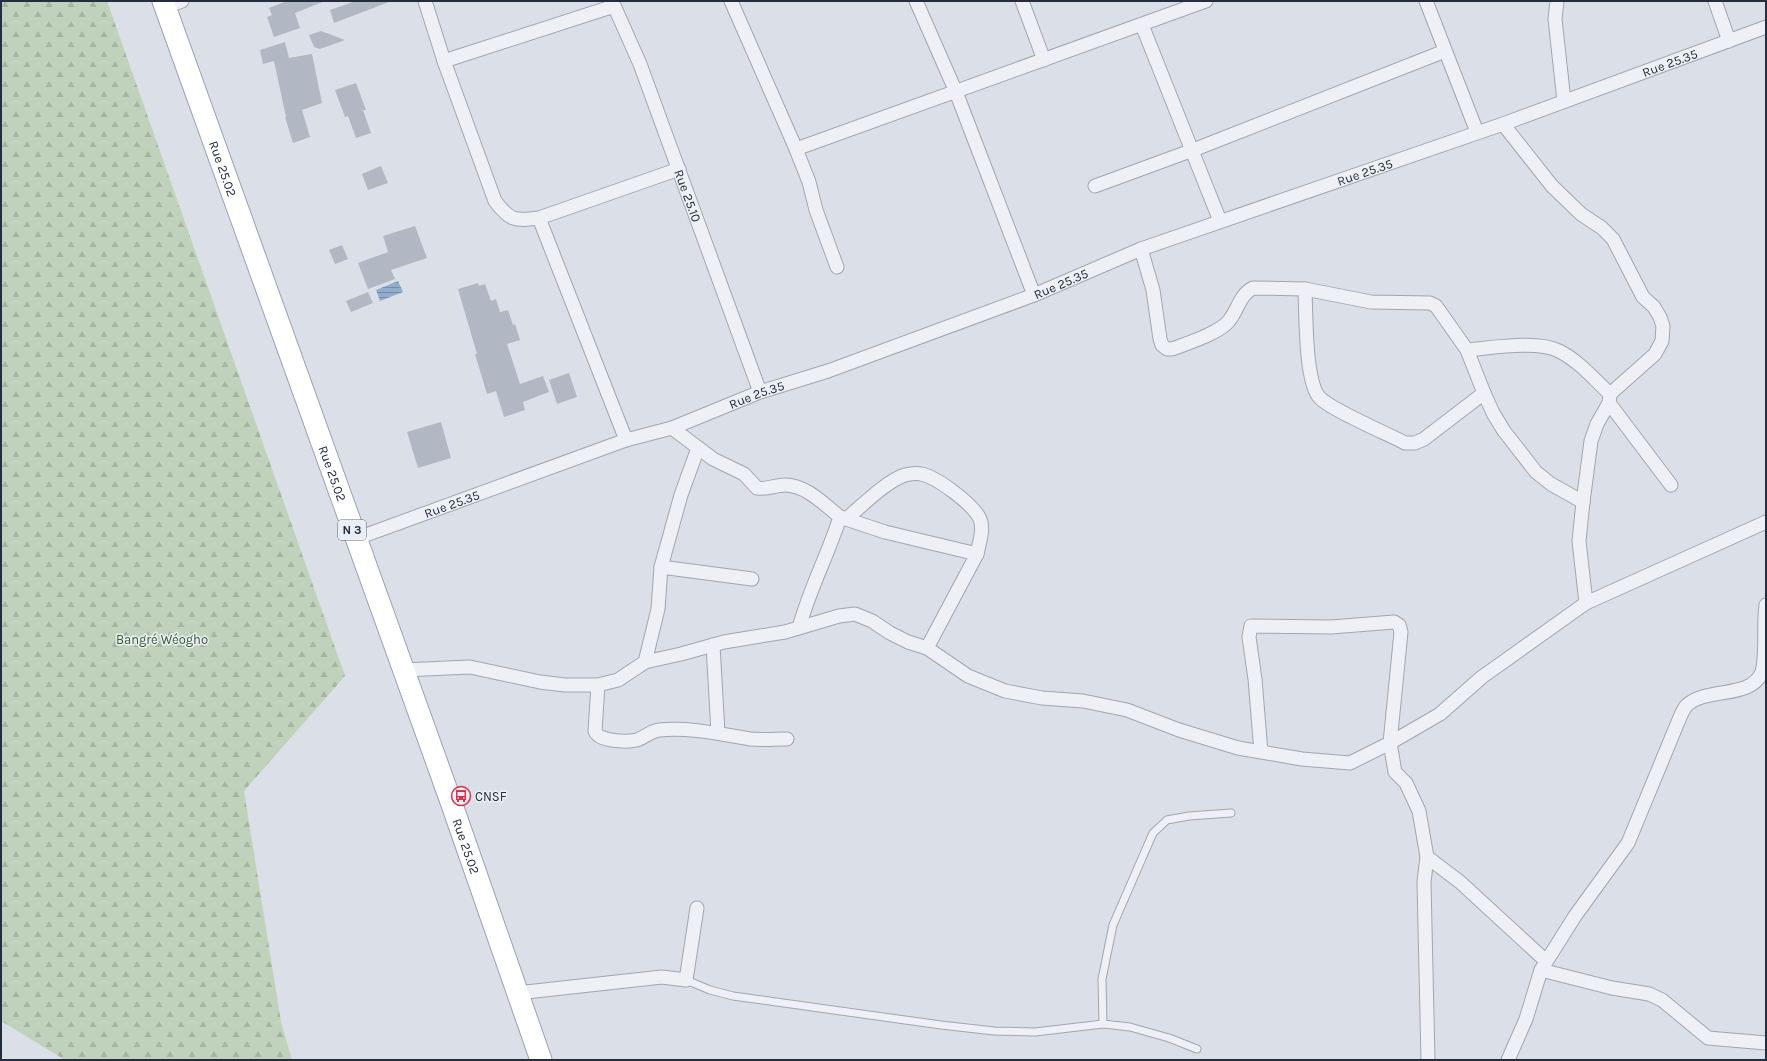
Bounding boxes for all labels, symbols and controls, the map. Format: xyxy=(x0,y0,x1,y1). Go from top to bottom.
street label: Rue 25.35 xyxy=(1640,45,1699,80)
street label: Rue 25.02 xyxy=(206,139,240,198)
street label: Rue 25.35 xyxy=(1335,155,1394,188)
street label: Rue 25.10 xyxy=(672,167,705,224)
street label: Rue 25.35 xyxy=(1031,265,1090,302)
street label: Rue 25.35 xyxy=(727,378,786,411)
street label: Rue 25.02 xyxy=(316,443,350,503)
street label: Rue 25.35 xyxy=(422,487,482,521)
road number: N 3 xyxy=(338,520,366,540)
park label: Bangré Wéogho xyxy=(116,632,208,647)
bus stop icon: CNSF xyxy=(450,785,472,807)
place label: CNSF xyxy=(475,789,507,804)
street label: Rue 25.02 xyxy=(450,816,483,876)

